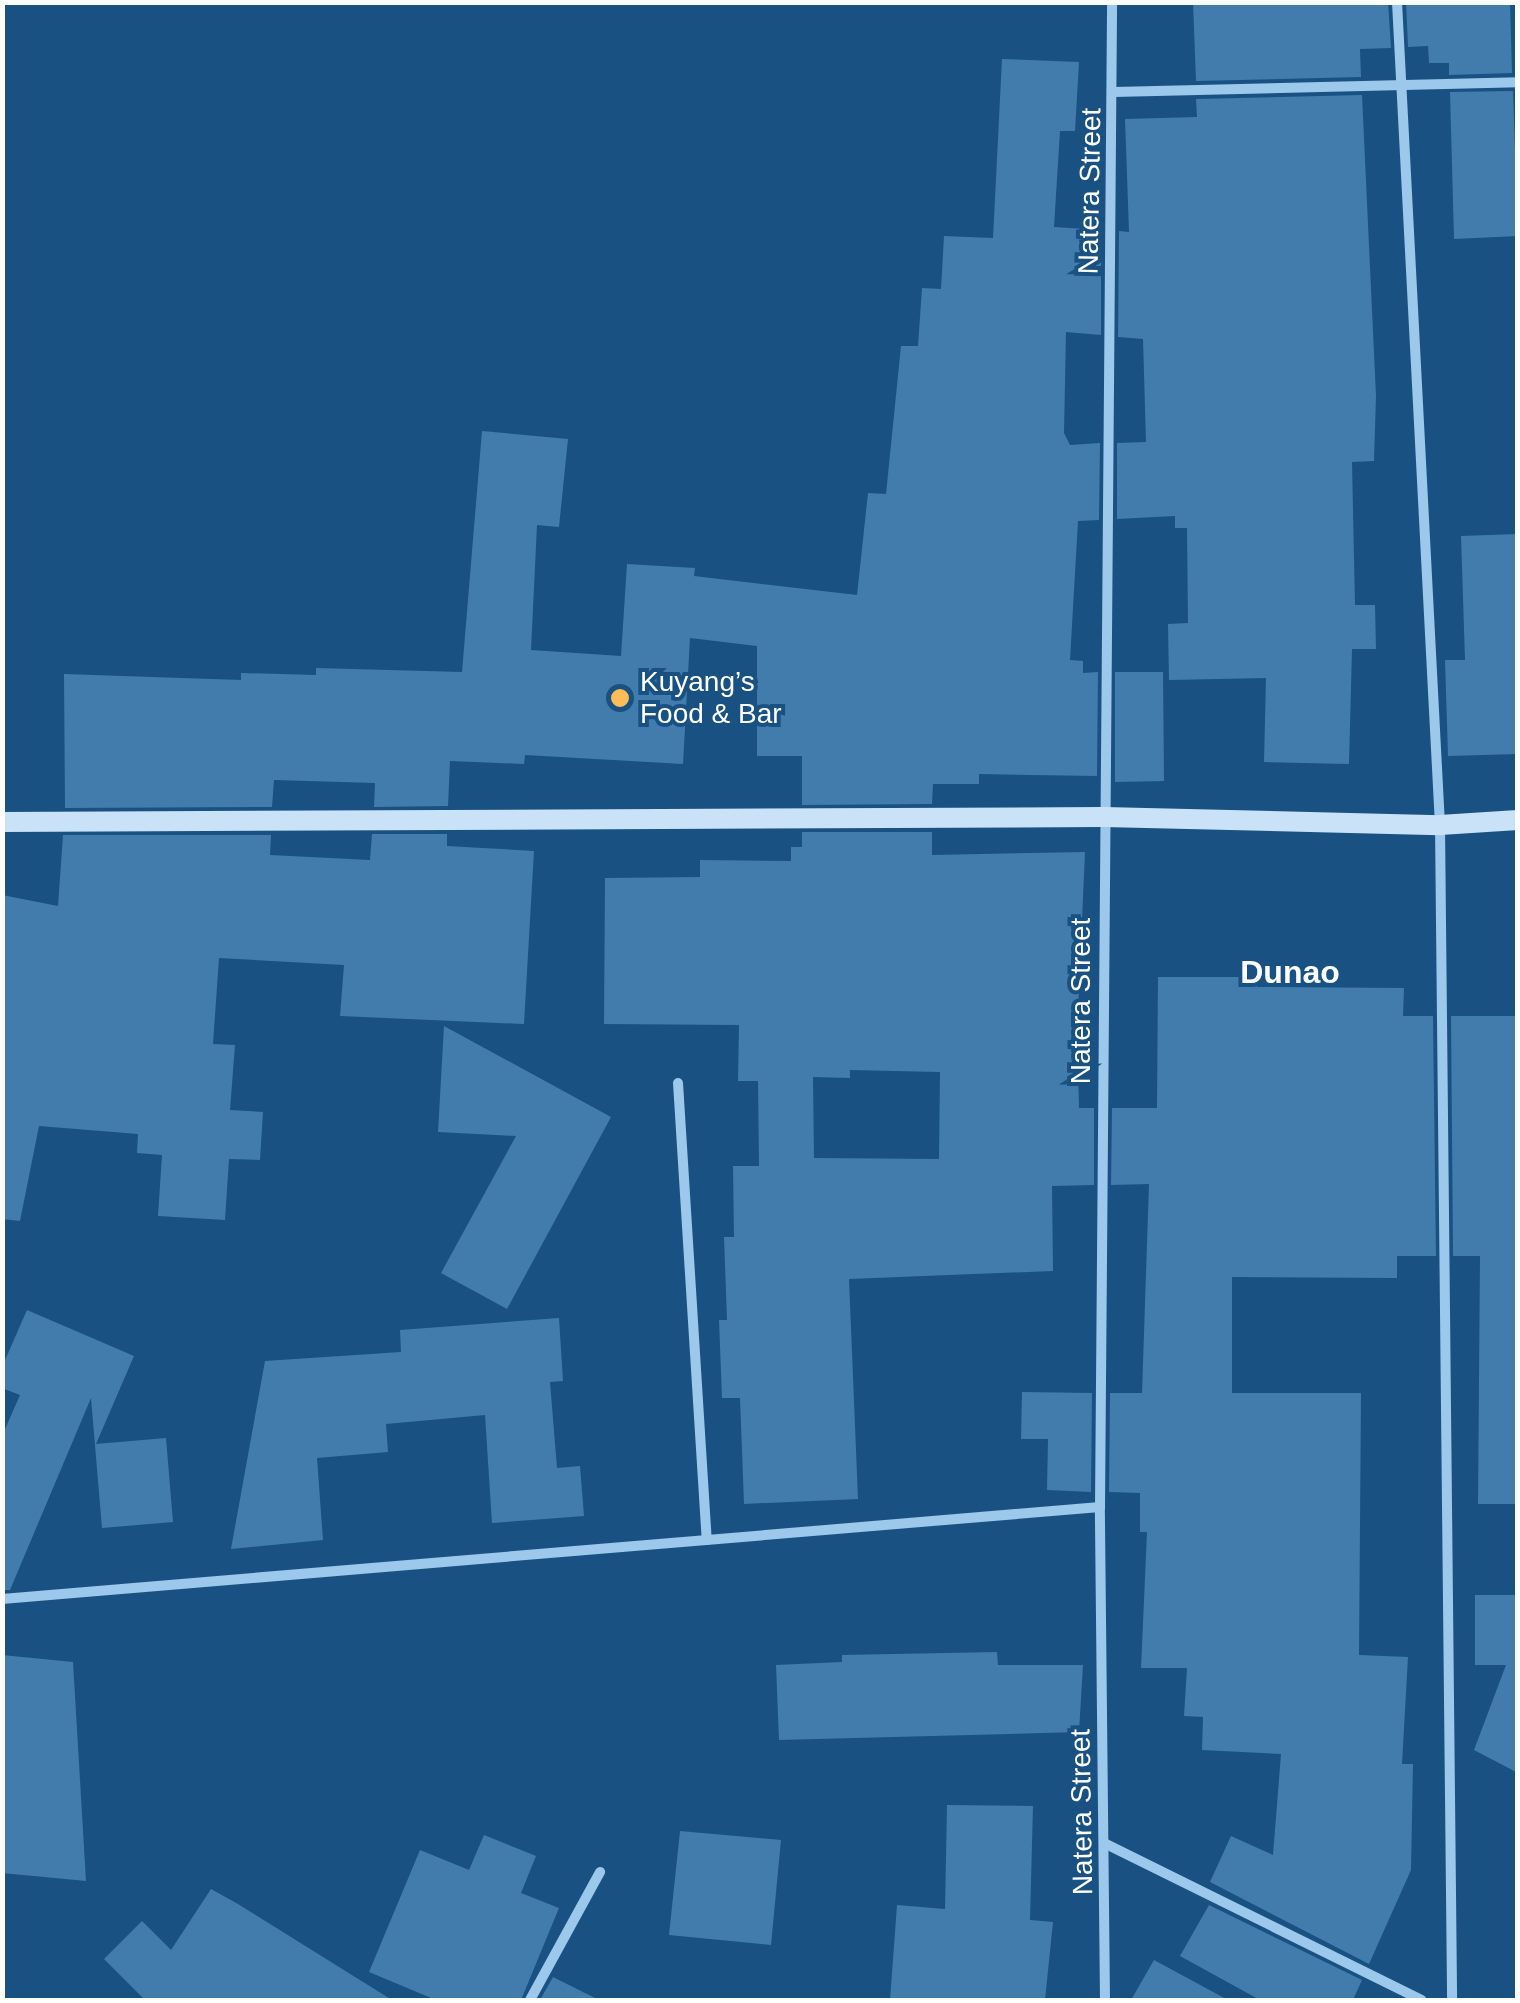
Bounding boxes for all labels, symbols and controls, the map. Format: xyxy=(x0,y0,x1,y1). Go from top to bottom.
street label: Natera Street xyxy=(1072,107,1108,275)
place label: Kuyang’s Food & Bar xyxy=(640,665,782,731)
marker: Kuyang’s Food & Bar xyxy=(609,687,631,709)
street label: Natera Street xyxy=(1064,918,1098,1084)
district label: Dunao xyxy=(1240,953,1340,991)
street label: Natera Street xyxy=(1064,1728,1100,1896)

